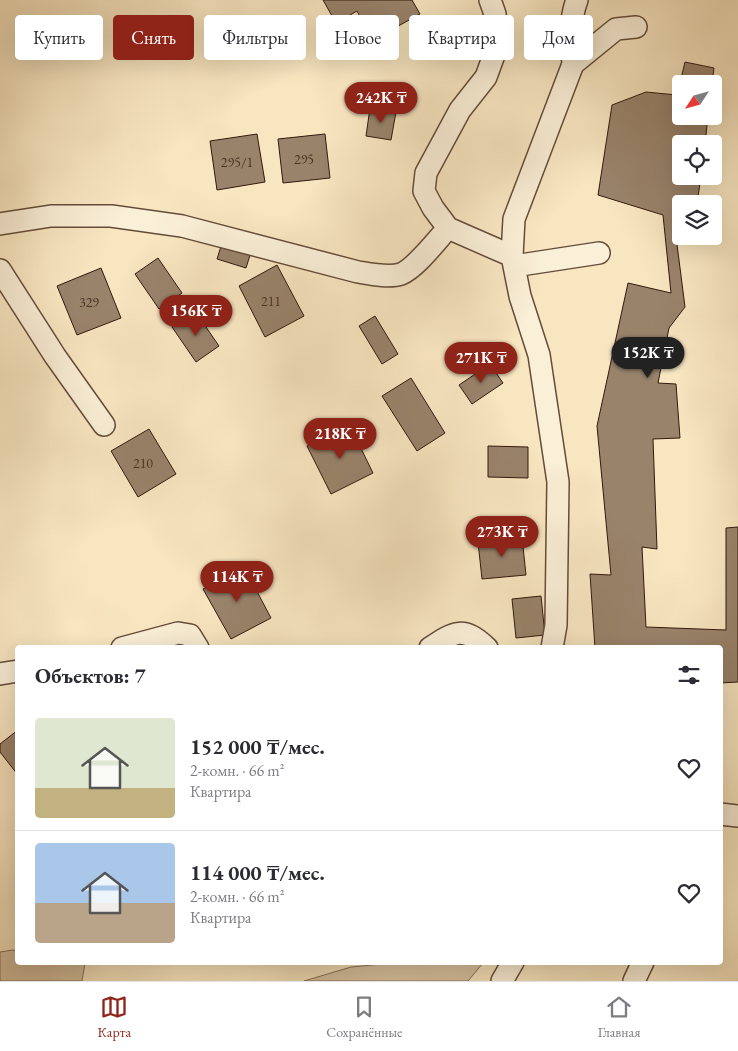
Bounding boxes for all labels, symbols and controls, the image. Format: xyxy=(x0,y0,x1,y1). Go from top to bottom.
chip: Купить xyxy=(15,15,103,60)
chip: Снять xyxy=(113,15,194,60)
chip: Фильтры xyxy=(204,15,306,60)
chip: Новое xyxy=(316,15,399,60)
chip: Квартира xyxy=(409,15,514,60)
chip: Дом xyxy=(524,15,593,60)
north arrow xyxy=(672,75,722,125)
map controls xyxy=(672,75,722,245)
pin: 242K ₸ xyxy=(340,82,422,124)
text: 242K ₸ xyxy=(355,87,407,108)
button: locate xyxy=(672,135,722,185)
house number: 295 xyxy=(294,150,314,168)
house number: 295/1 xyxy=(221,153,253,171)
button: layers xyxy=(672,195,722,245)
house number: 211 xyxy=(261,292,281,310)
house number: 329 xyxy=(79,293,99,311)
pin: 156K ₸ xyxy=(155,294,237,337)
text: 156K ₸ xyxy=(170,300,222,321)
pin: 152K ₸ xyxy=(607,336,689,379)
pin: 271K ₸ xyxy=(440,342,522,384)
text: 152K ₸ xyxy=(622,342,674,363)
text: 271K ₸ xyxy=(455,347,507,368)
pin: 218K ₸ xyxy=(299,418,381,460)
text: 218K ₸ xyxy=(314,423,366,444)
house number: 210 xyxy=(133,454,153,472)
pin: 273K ₸ xyxy=(461,516,543,558)
text: 273K ₸ xyxy=(476,521,528,542)
pin: 114K ₸ xyxy=(196,560,278,603)
text: 114K ₸ xyxy=(211,566,263,587)
icon: filters xyxy=(675,661,703,689)
text: Объектов: 7 xyxy=(35,662,146,689)
text: 152 000 ₸/мес. xyxy=(190,733,325,760)
icon: home xyxy=(75,738,135,798)
icon: heart xyxy=(675,754,703,782)
text: 2-комн. · 66 m² xyxy=(190,760,285,781)
text: Квартира xyxy=(190,781,251,802)
text: 114 000 ₸/мес. xyxy=(190,859,325,886)
icon: home xyxy=(75,863,135,923)
icon: heart xyxy=(675,879,703,907)
text: 2-комн. · 66 m² xyxy=(190,886,285,907)
text: Квартира xyxy=(190,907,251,928)
tab: Карта xyxy=(98,993,131,1041)
tab: Сохранённые xyxy=(326,993,403,1041)
tab: Главная xyxy=(598,993,640,1041)

